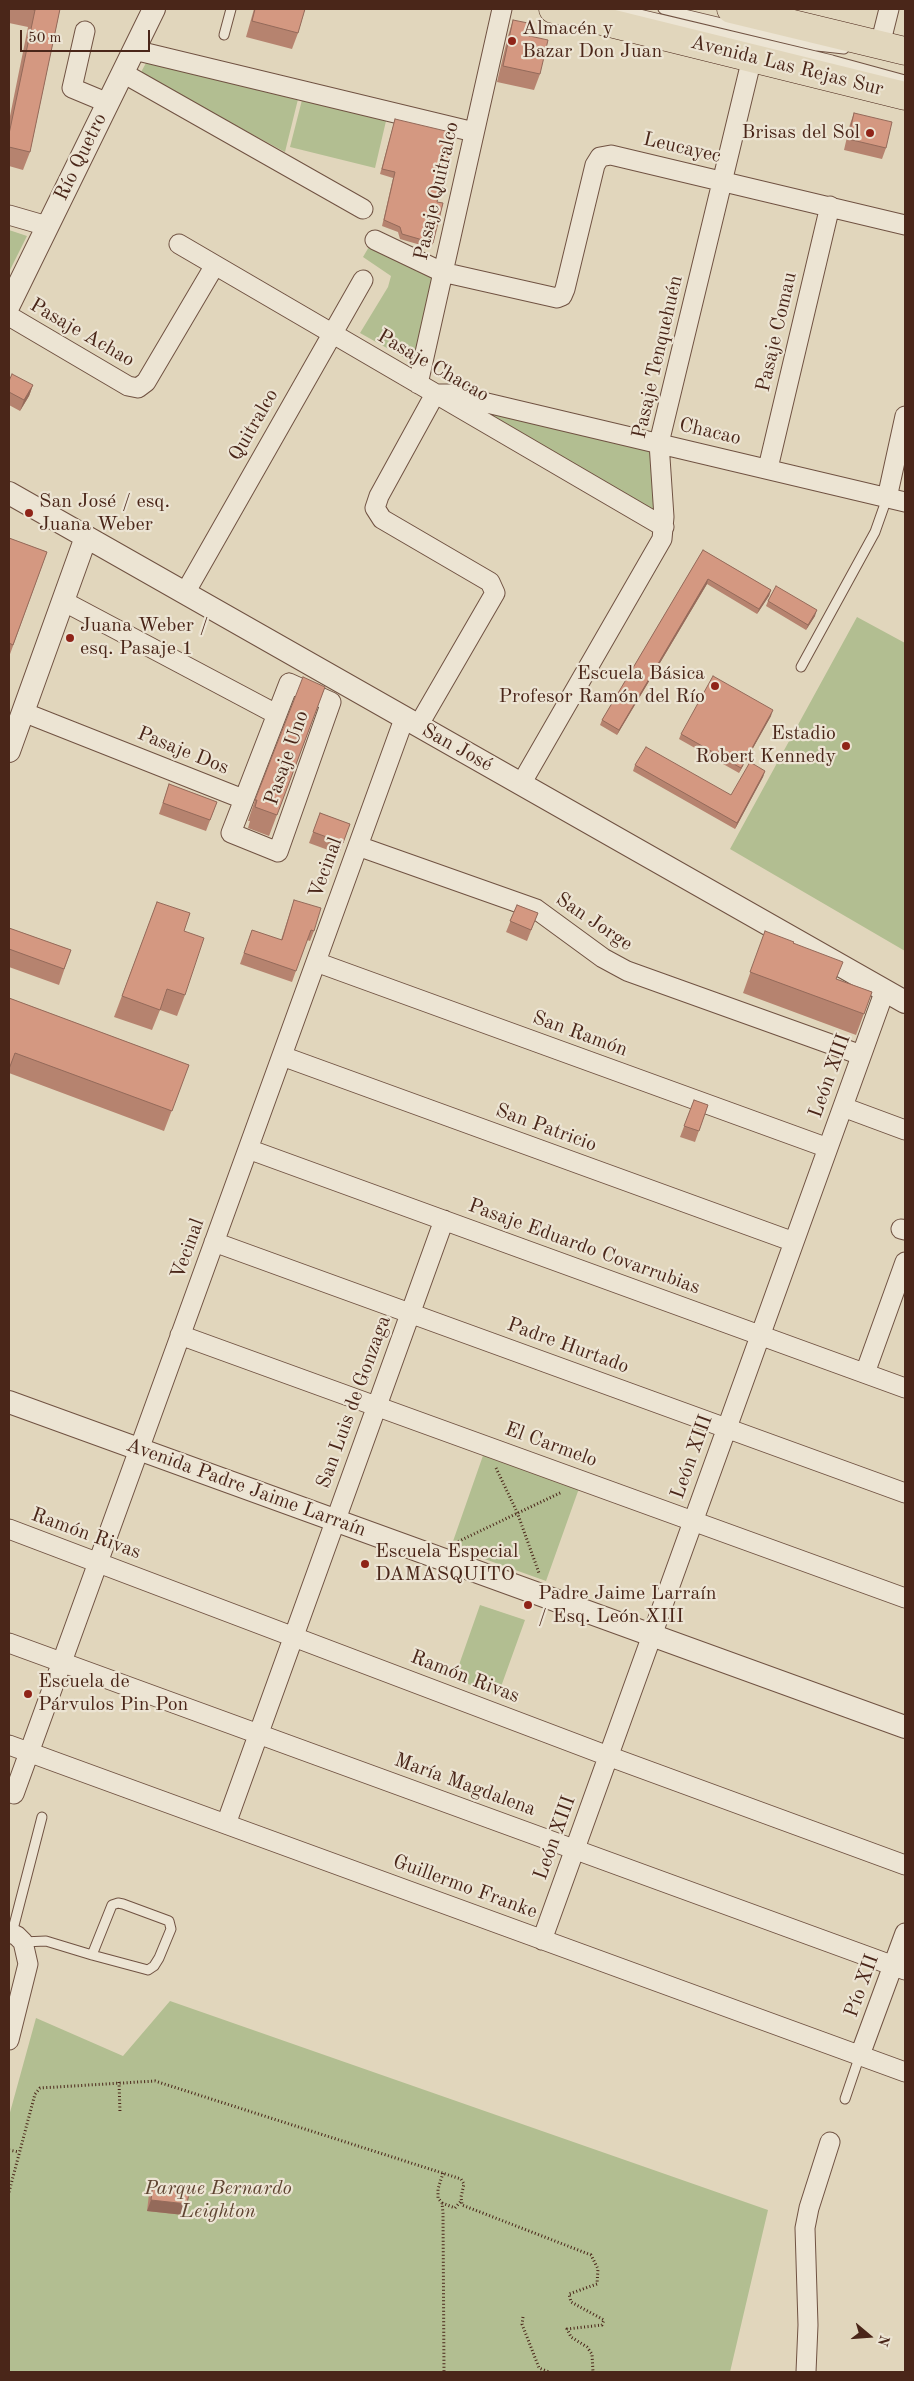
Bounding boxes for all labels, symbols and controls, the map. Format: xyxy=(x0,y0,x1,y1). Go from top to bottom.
place label: Almacén y Bazar Don Juan xyxy=(522,17,662,64)
scale bar xyxy=(22,20,152,52)
street label: Avenida Las Rejas Sur xyxy=(688,30,886,102)
text: 50 m xyxy=(28,31,62,46)
marker: Almacén y Bazar Don Juan xyxy=(506,35,518,47)
street label: Río Quetro xyxy=(50,109,112,205)
street label: Pasaje Quitralco xyxy=(409,119,465,263)
place label: Brisas del Sol xyxy=(741,121,860,145)
street label: Leucayec xyxy=(641,127,723,169)
marker: Brisas del Sol xyxy=(864,127,876,139)
street label: Pasaje Comau xyxy=(752,270,802,394)
street label: Pasaje Tenquehuén xyxy=(628,273,688,441)
street label: Pasaje Achao xyxy=(25,293,139,373)
street label: Pasaje Chacao xyxy=(373,324,493,408)
street label: Quitralco xyxy=(224,385,284,465)
street label: Chacao xyxy=(677,413,743,451)
place label: San José / esq. Juana Weber xyxy=(39,490,170,537)
marker: San José / esq. Juana Weber xyxy=(23,507,35,519)
place label: Juana Weber / esq. Pasaje 1 xyxy=(80,614,209,661)
marker: Juana Weber / esq. Pasaje 1 xyxy=(64,632,76,644)
place label: Escuela Básica Profesor Ramón del Río xyxy=(498,662,705,709)
marker: Escuela Básica Profesor Ramón del Río xyxy=(709,680,721,692)
street label: Pasaje Uno xyxy=(260,707,314,809)
street label: San José xyxy=(417,719,497,777)
street label: Pasaje Dos xyxy=(134,722,232,780)
place label: Estadio Robert Kennedy xyxy=(695,722,836,769)
marker: Estadio Robert Kennedy xyxy=(840,740,852,752)
street label: Vecinal xyxy=(304,834,348,902)
street label: San Jorge xyxy=(551,888,637,956)
street label: San Ramón xyxy=(529,1006,631,1062)
street label: León XIII xyxy=(804,1031,856,1121)
street label: San Patricio xyxy=(492,1099,600,1157)
street label: Pasaje Eduardo Covarrubias xyxy=(465,1194,703,1300)
street label: Vecinal xyxy=(166,1215,210,1283)
street label: San Luis de Gonzaga xyxy=(312,1312,396,1492)
street label: Padre Hurtado xyxy=(504,1313,632,1379)
street label: León XIII xyxy=(666,1412,718,1502)
street label: El Carmelo xyxy=(501,1417,601,1473)
street label: Avenida Padre Jaime Larraín xyxy=(123,1433,369,1543)
street label: Ramón Rivas xyxy=(28,1503,144,1565)
place label: Escuela Especial DAMASQUITO xyxy=(375,1540,518,1587)
marker: Escuela Especial DAMASQUITO xyxy=(359,1558,371,1570)
place label: Padre Jaime Larraín / Esq. León XIII xyxy=(538,1582,717,1629)
marker: Padre Jaime Larraín / Esq. León XIII xyxy=(522,1599,534,1611)
street label: Ramón Rivas xyxy=(407,1645,523,1709)
place label: Escuela de Párvulos Pin Pon xyxy=(38,1670,188,1717)
marker: Escuela de Párvulos Pin Pon xyxy=(22,1688,34,1700)
street label: María Magdalena xyxy=(391,1748,539,1822)
street label: León XIII xyxy=(529,1793,581,1883)
street label: Guillermo Franke xyxy=(389,1850,541,1924)
street label: Pío XII xyxy=(840,1951,884,2021)
park label: Parque Bernardo Leighton xyxy=(144,2177,292,2224)
north arrow xyxy=(844,2311,894,2361)
text: N xyxy=(875,2333,892,2348)

